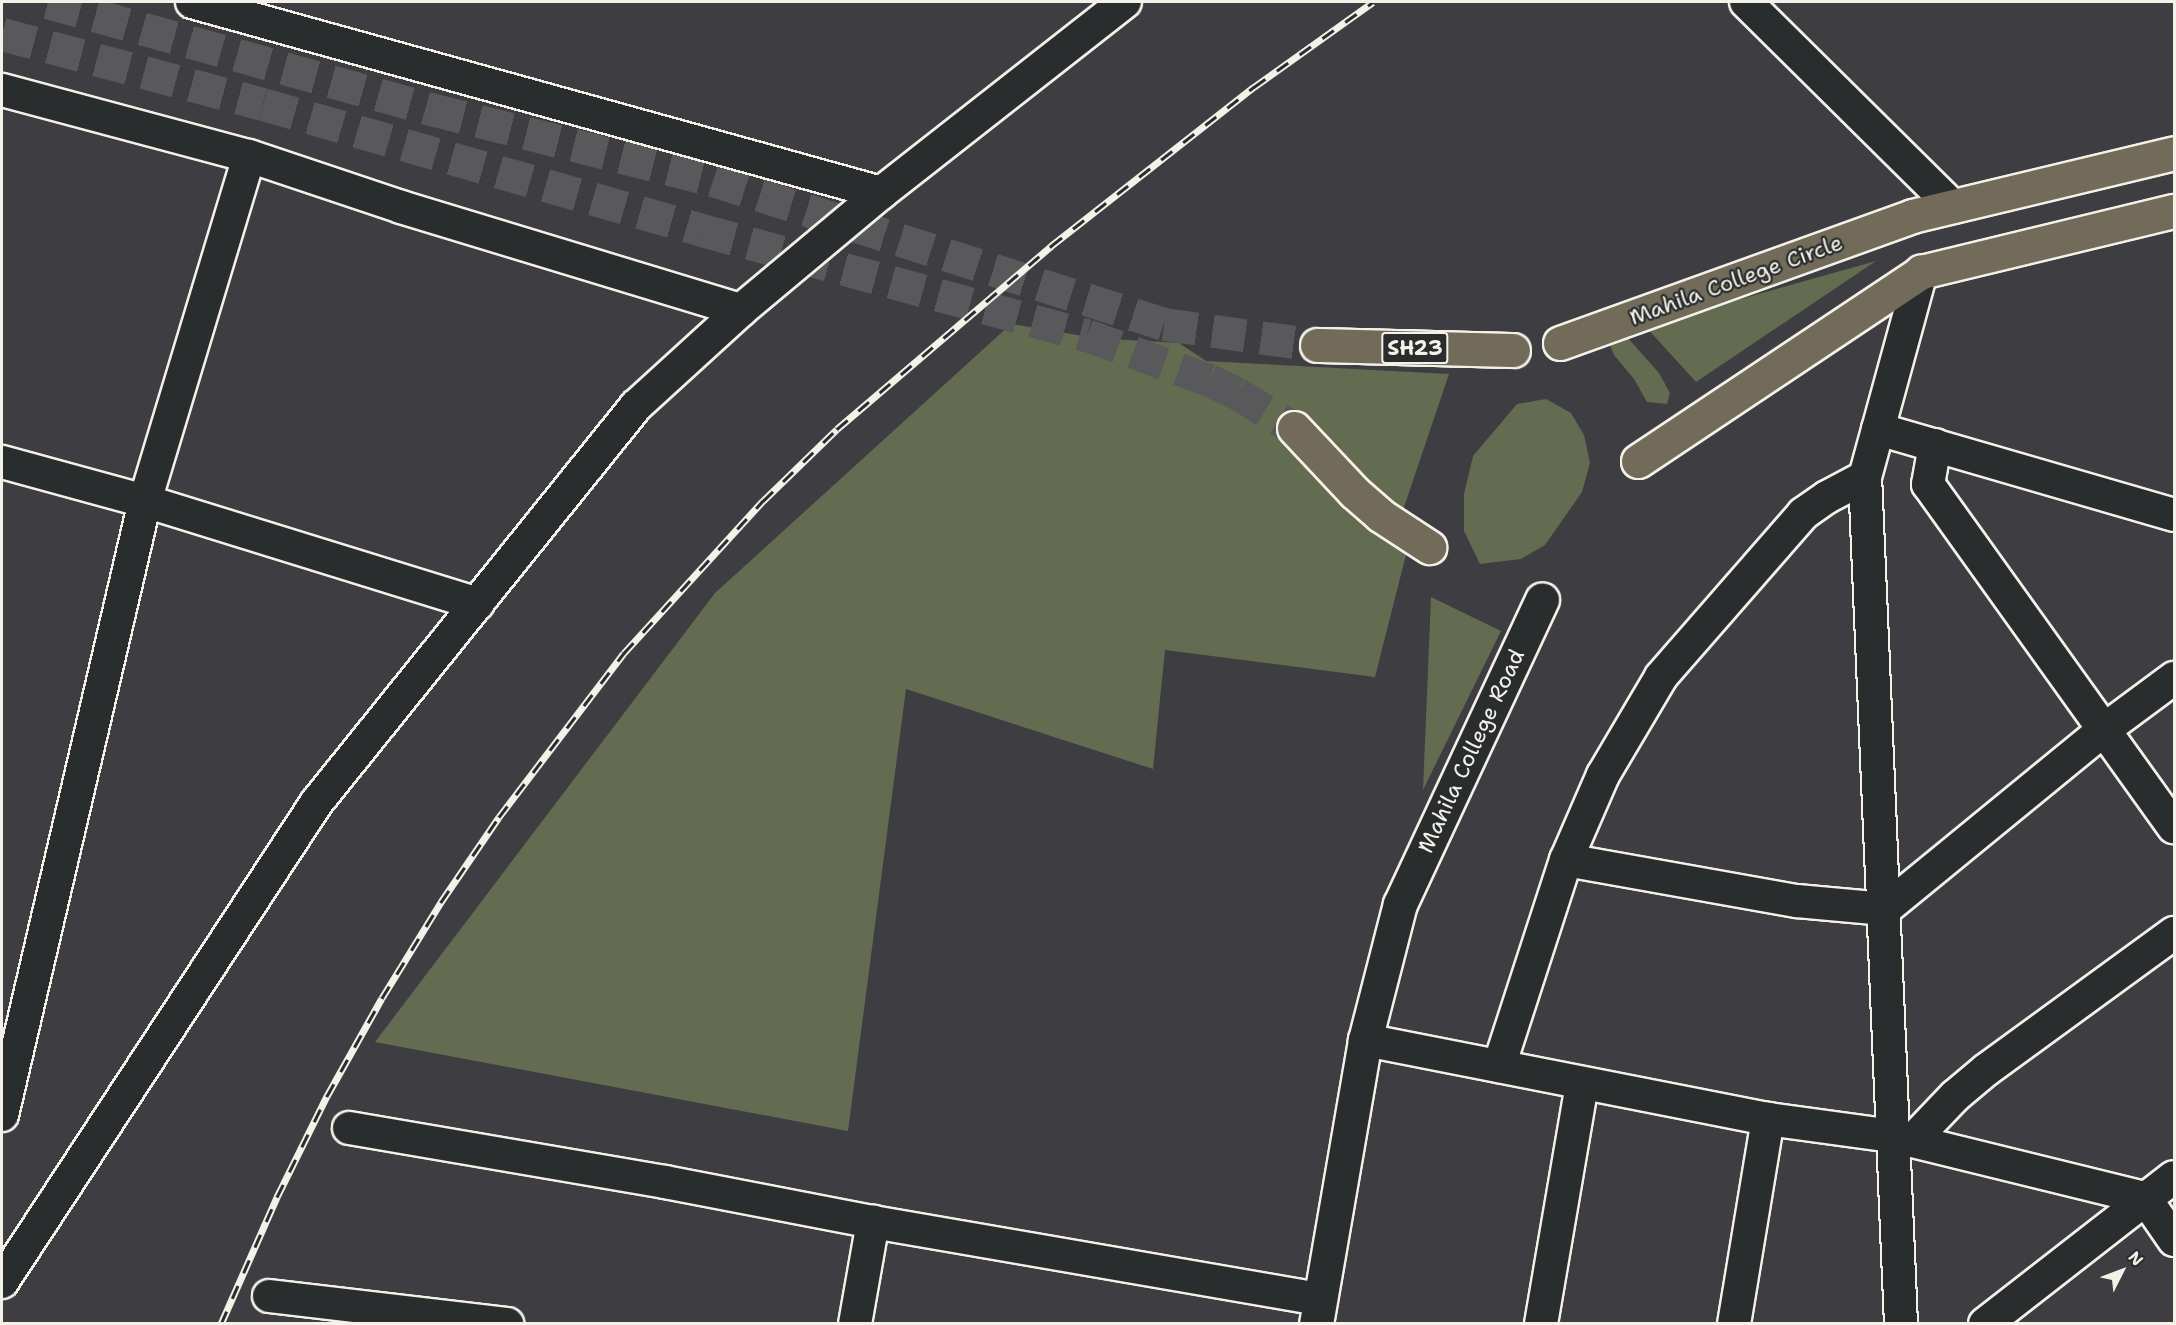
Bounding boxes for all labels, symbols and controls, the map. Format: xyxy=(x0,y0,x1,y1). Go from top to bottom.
street label: Mahila College Circle xyxy=(1626,229,1846,331)
road number: SH23 xyxy=(1380,330,1450,366)
street label: Mahila College Road xyxy=(1412,645,1530,857)
north arrow xyxy=(2092,1241,2152,1301)
text: N xyxy=(2124,1247,2148,1270)

